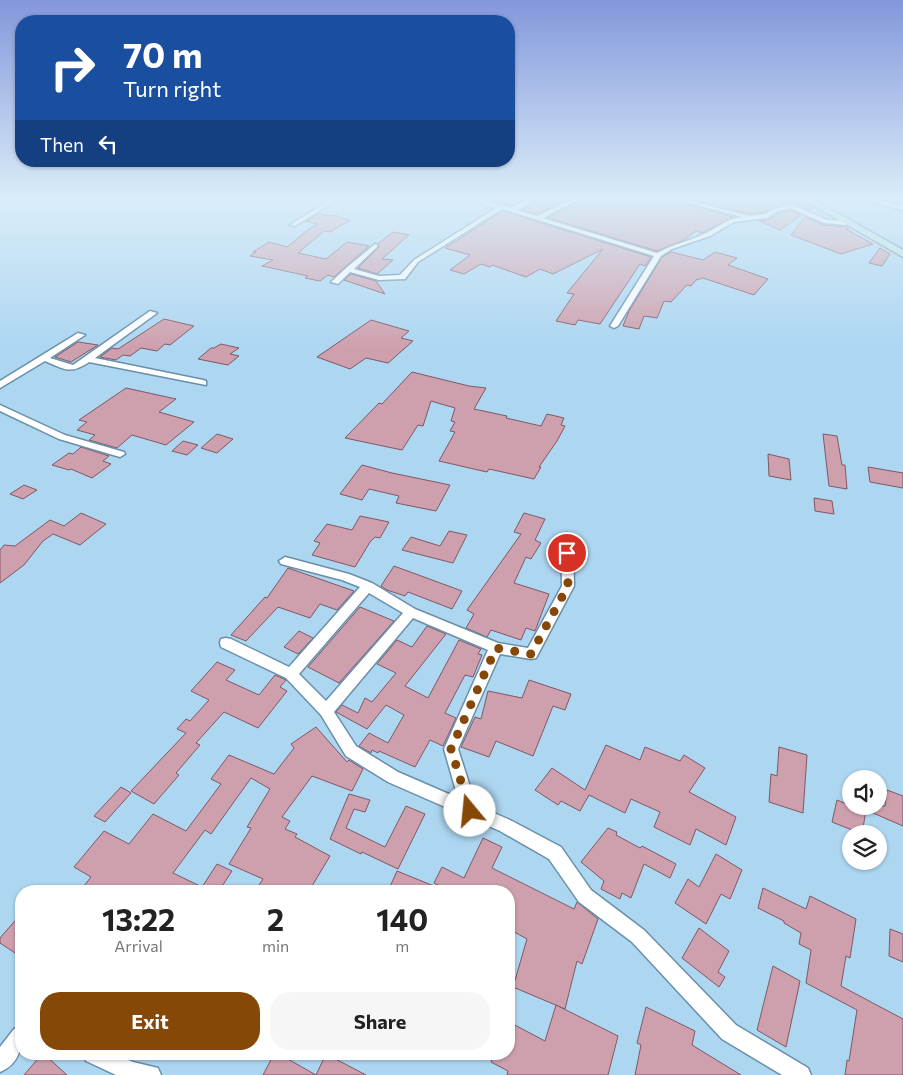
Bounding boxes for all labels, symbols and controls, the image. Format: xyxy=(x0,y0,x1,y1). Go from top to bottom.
text: 70 m xyxy=(123,32,203,75)
icon: right xyxy=(40,35,105,100)
text: Turn right xyxy=(123,75,221,102)
icon: left xyxy=(94,130,122,158)
text: Then xyxy=(40,133,84,156)
pin xyxy=(546,532,588,574)
icon: arrive xyxy=(553,539,581,567)
map controls xyxy=(842,770,887,870)
button: sound xyxy=(842,770,887,815)
position arrow xyxy=(443,784,495,836)
button: layers xyxy=(842,825,887,870)
text: 13:22 xyxy=(102,900,175,937)
text: 2 xyxy=(267,900,284,937)
text: 140 xyxy=(376,900,428,937)
text: Arrival xyxy=(114,936,163,955)
text: min xyxy=(262,936,289,955)
text: m xyxy=(395,936,409,955)
button: Exit xyxy=(40,992,260,1050)
button: Share xyxy=(270,992,490,1050)

